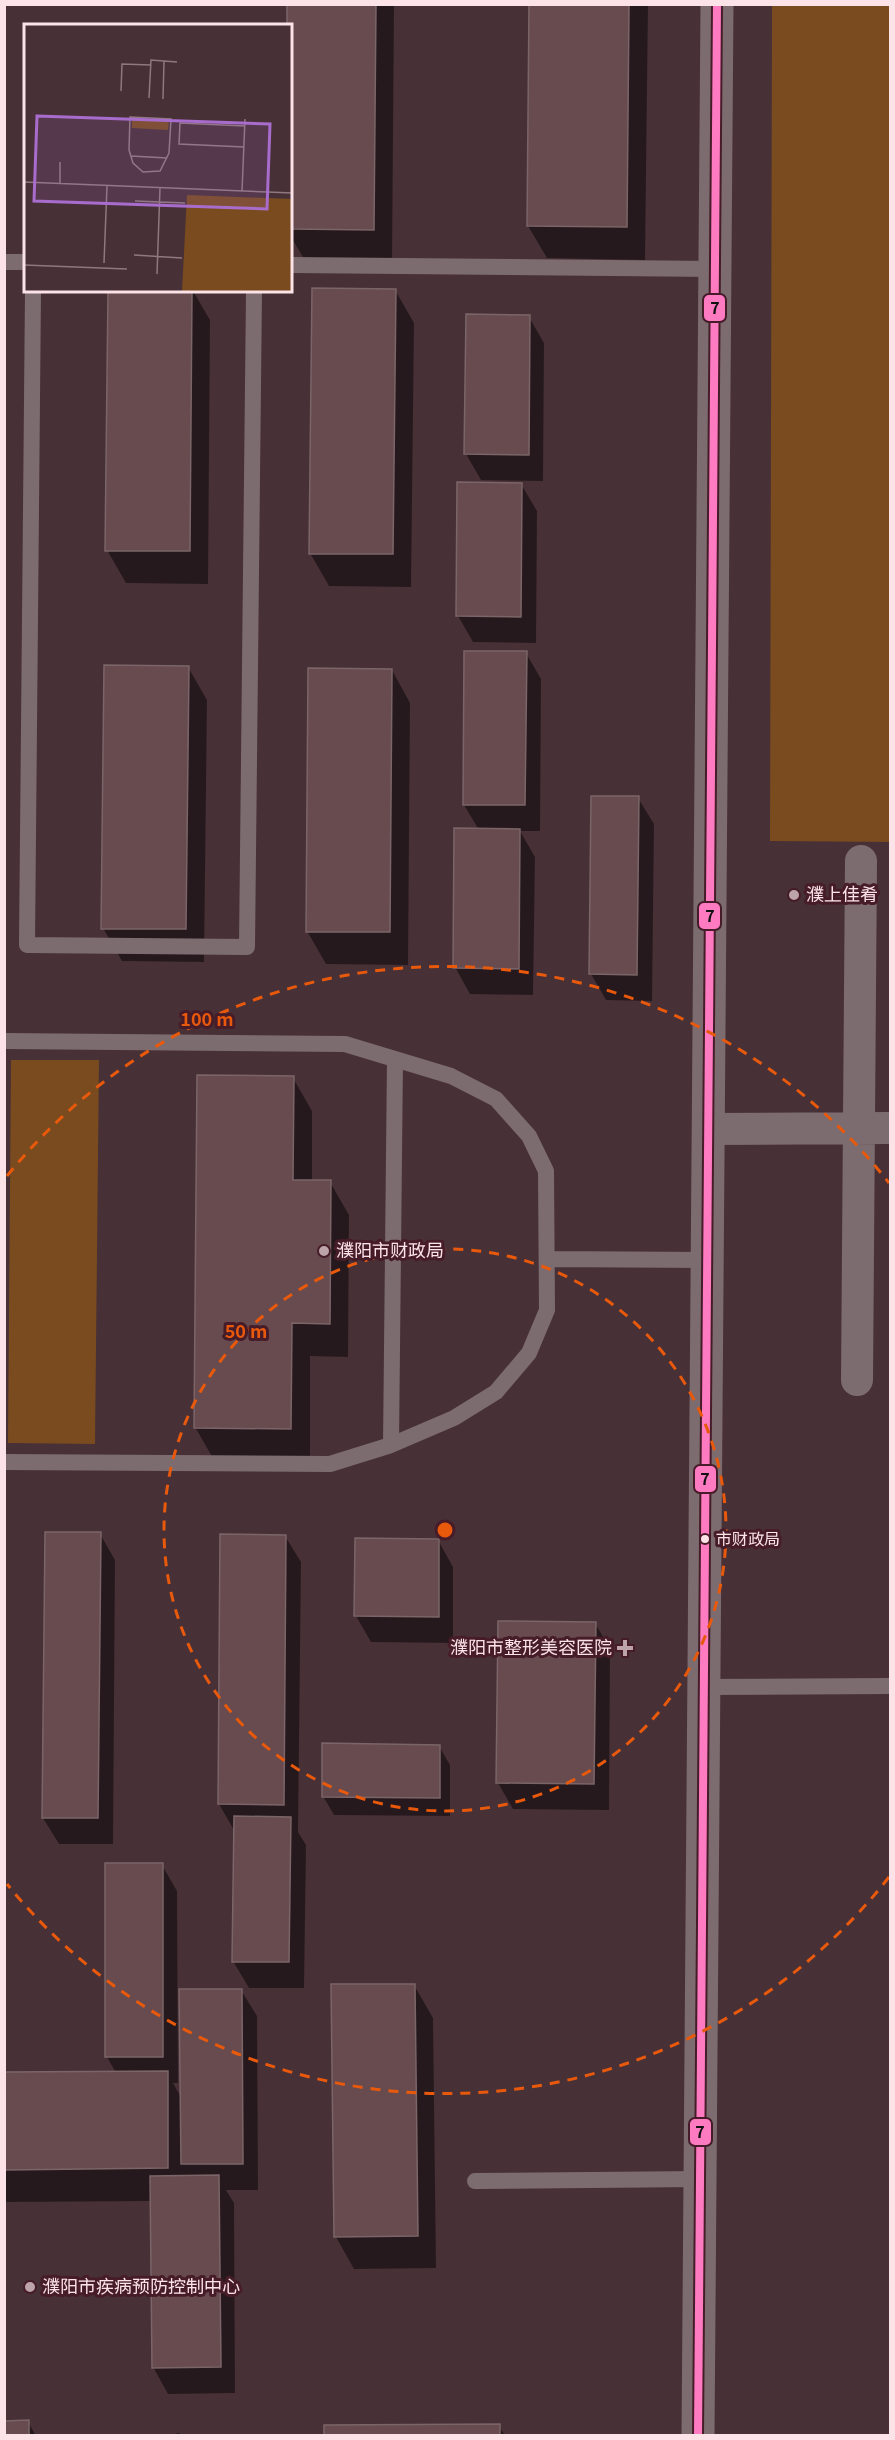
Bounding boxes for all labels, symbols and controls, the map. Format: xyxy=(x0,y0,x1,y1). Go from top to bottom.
inset map xyxy=(24,24,292,292)
line badge: 7 xyxy=(703,294,726,322)
text: 7 xyxy=(710,295,720,319)
place label: 濮上佳肴 xyxy=(806,880,878,906)
marker: 濮上佳肴 xyxy=(787,888,801,902)
line badge: 7 xyxy=(698,902,721,930)
text: 7 xyxy=(705,903,715,927)
text: 100 m xyxy=(180,1005,234,1031)
place label: 濮阳市财政局 xyxy=(336,1236,444,1262)
marker: 濮阳市财政局 xyxy=(317,1244,331,1258)
text: 50 m xyxy=(225,1317,267,1343)
line badge: 7 xyxy=(694,1465,717,1493)
text: 7 xyxy=(700,1466,710,1490)
centre of rings xyxy=(435,1520,455,1540)
place label: 市财政局 xyxy=(716,1526,780,1550)
marker: 市财政局 xyxy=(699,1533,711,1545)
place label: 濮阳市整形美容医院 xyxy=(450,1633,612,1659)
marker: 濮阳市整形美容医院 xyxy=(616,1639,634,1657)
line badge: 7 xyxy=(689,2118,712,2146)
text: 7 xyxy=(695,2119,705,2143)
place label: 濮阳市疾病预防控制中心 xyxy=(42,2272,240,2298)
marker: 濮阳市疾病预防控制中心 xyxy=(23,2280,37,2294)

